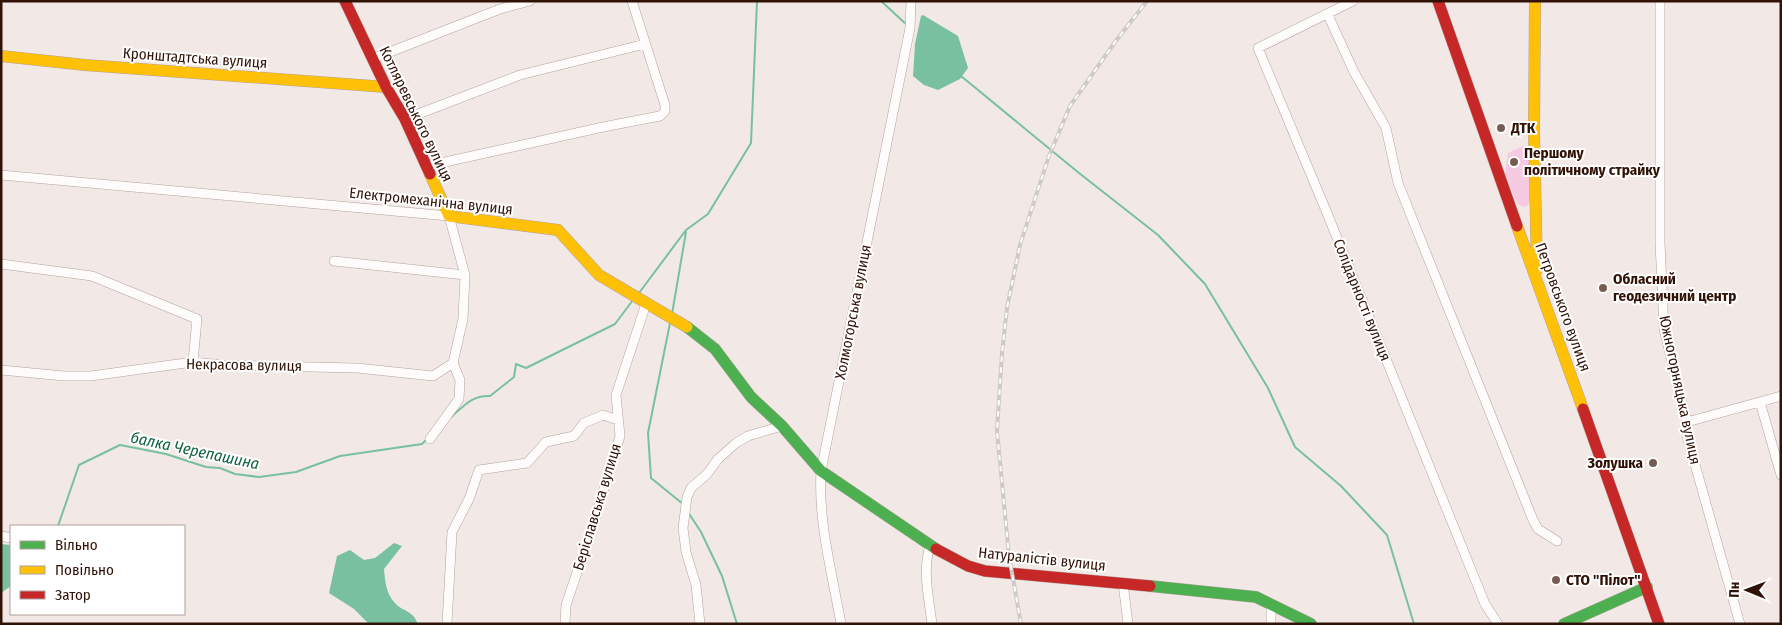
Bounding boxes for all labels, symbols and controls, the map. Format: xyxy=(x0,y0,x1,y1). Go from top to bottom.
street label: Котляревського вулиця xyxy=(375,43,457,185)
street label: Кронштадтська вулиця xyxy=(122,44,268,72)
place label: ДТК xyxy=(1510,119,1536,137)
marker: ДТК xyxy=(1495,122,1507,134)
place label: Першому політичному страйку xyxy=(1524,144,1661,179)
marker: Першому політичному страйку xyxy=(1508,156,1520,168)
street label: Електромеханічна вулиця xyxy=(348,183,514,219)
street label: Солідарності вулиця xyxy=(1329,236,1395,364)
street label: Петровського вулиця xyxy=(1531,240,1595,374)
street label: Холмогорська вулиця xyxy=(831,243,875,381)
place label: Обласний геодезичний центр xyxy=(1613,270,1736,305)
marker: Обласний геодезичний центр xyxy=(1597,282,1609,294)
street label: Южногорняцька вулиця xyxy=(1655,314,1705,466)
street label: Некрасова вулиця xyxy=(186,355,302,375)
water label: балка Черепашина xyxy=(129,428,261,473)
street label: Беріславська вулиця xyxy=(569,441,625,573)
place label: Золушка xyxy=(1587,454,1644,472)
marker: Золушка xyxy=(1647,457,1659,469)
legend xyxy=(10,525,185,615)
text: Вільно xyxy=(55,536,98,554)
street label: Натуралістів вулиця xyxy=(977,543,1107,575)
text: Повільно xyxy=(55,561,114,579)
north arrow xyxy=(1722,565,1772,615)
place label: СТО "Пілот" xyxy=(1566,571,1641,589)
marker: СТО "Пілот" xyxy=(1550,574,1562,586)
text: Пн xyxy=(1726,582,1743,598)
text: Затор xyxy=(55,586,91,604)

